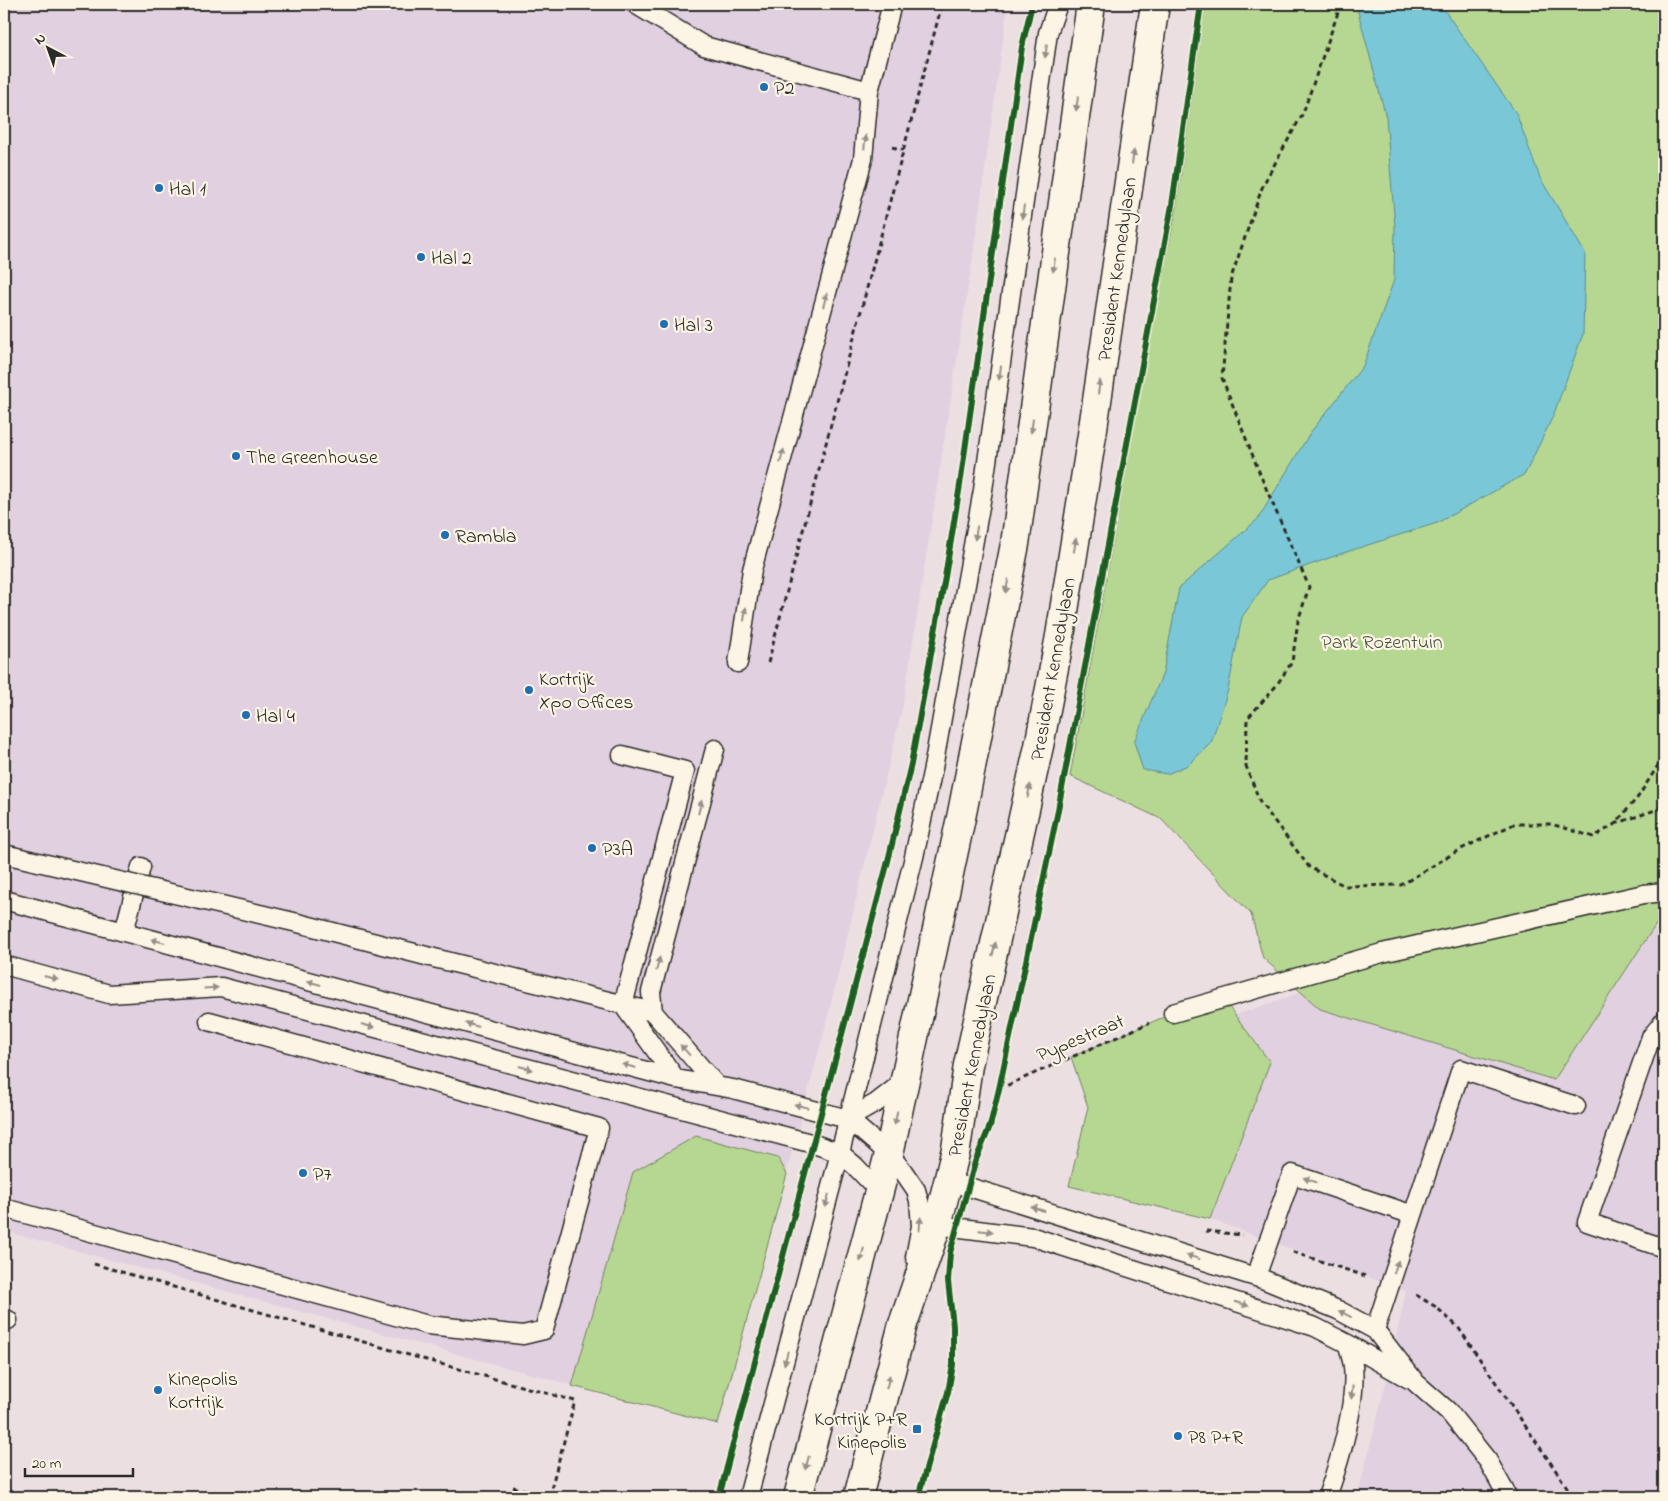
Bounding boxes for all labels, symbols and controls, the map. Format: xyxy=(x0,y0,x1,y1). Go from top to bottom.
north arrow xyxy=(22,22,72,72)
text: N xyxy=(30,28,51,50)
one-way arrow xyxy=(1042,43,1050,59)
place label: P2 xyxy=(774,75,794,104)
marker: P2 xyxy=(758,81,770,93)
one-way arrow xyxy=(1072,96,1080,112)
one-way arrow xyxy=(861,134,869,150)
one-way arrow xyxy=(1129,149,1137,165)
street label: President Kennedylaan xyxy=(1091,175,1146,363)
place label: Hal 1 xyxy=(169,176,206,205)
marker: Hal 1 xyxy=(153,182,165,194)
one-way arrow xyxy=(1019,204,1027,220)
place label: Hal 2 xyxy=(431,245,472,274)
marker: Hal 2 xyxy=(415,251,427,263)
one-way arrow xyxy=(1050,257,1058,273)
one-way arrow xyxy=(821,292,829,307)
place label: Hal 3 xyxy=(674,312,713,341)
marker: Hal 3 xyxy=(658,318,670,330)
one-way arrow xyxy=(996,365,1004,381)
one-way arrow xyxy=(1095,379,1103,395)
one-way arrow xyxy=(1028,418,1036,434)
place label: The Greenhouse xyxy=(246,444,378,473)
one-way arrow xyxy=(779,449,787,464)
marker: The Greenhouse xyxy=(230,450,242,462)
place label: Rambla xyxy=(455,523,517,552)
one-way arrow xyxy=(971,526,979,542)
marker: Rambla xyxy=(439,529,451,541)
one-way arrow xyxy=(1071,537,1079,553)
street label: President Kennedylaan xyxy=(1024,575,1085,763)
one-way arrow xyxy=(1003,579,1011,594)
one-way arrow xyxy=(741,606,749,622)
park label: Park Rozentuin xyxy=(1321,629,1443,658)
place label: Kortrijk Xpo Offices xyxy=(539,666,633,718)
marker: Kortrijk Xpo Offices xyxy=(523,684,535,696)
place label: Hal 4 xyxy=(256,703,295,732)
marker: Hal 4 xyxy=(240,709,252,721)
one-way arrow xyxy=(1025,783,1033,798)
one-way arrow xyxy=(696,800,704,815)
place label: P3A xyxy=(602,836,633,865)
marker: P3A xyxy=(586,842,598,854)
one-way arrow xyxy=(150,937,165,945)
one-way arrow xyxy=(990,942,998,957)
one-way arrow xyxy=(654,957,662,972)
street label: President Kennedylaan xyxy=(942,971,1005,1159)
one-way arrow xyxy=(43,974,58,982)
one-way arrow xyxy=(307,979,322,987)
one-way arrow xyxy=(203,983,219,991)
street label: Pypestraat xyxy=(1033,1008,1130,1071)
one-way arrow xyxy=(464,1021,479,1029)
one-way arrow xyxy=(361,1023,376,1031)
one-way arrow xyxy=(679,1044,691,1056)
one-way arrow xyxy=(621,1062,636,1070)
one-way arrow xyxy=(518,1064,533,1072)
one-way arrow xyxy=(793,1102,808,1110)
one-way arrow xyxy=(892,1111,900,1126)
place label: P7 xyxy=(313,1161,332,1190)
marker: P7 xyxy=(297,1167,309,1179)
one-way arrow xyxy=(1303,1176,1318,1183)
one-way arrow xyxy=(823,1193,831,1208)
one-way arrow xyxy=(1030,1204,1045,1212)
one-way arrow xyxy=(916,1216,924,1232)
one-way arrow xyxy=(978,1227,994,1235)
one-way arrow xyxy=(858,1248,866,1263)
one-way arrow xyxy=(1185,1253,1200,1261)
one-way arrow xyxy=(1392,1259,1400,1274)
one-way arrow xyxy=(1235,1300,1250,1308)
one-way arrow xyxy=(1338,1310,1352,1318)
one-way arrow xyxy=(781,1350,789,1365)
place label: Kinepolis Kortrijk xyxy=(168,1366,238,1418)
one-way arrow xyxy=(884,1375,892,1390)
marker: Kinepolis Kortrijk xyxy=(152,1384,164,1396)
one-way arrow xyxy=(1348,1384,1356,1400)
place label: Kortrijk P+R Kinepolis xyxy=(814,1406,908,1458)
marker: Kortrijk P+R Kinepolis xyxy=(911,1423,923,1435)
place label: P8 P+R xyxy=(1188,1424,1244,1453)
marker: P8 P+R xyxy=(1172,1430,1184,1442)
scale bar xyxy=(25,1446,132,1478)
text: 20 m xyxy=(32,1453,62,1475)
one-way arrow xyxy=(803,1456,811,1471)

